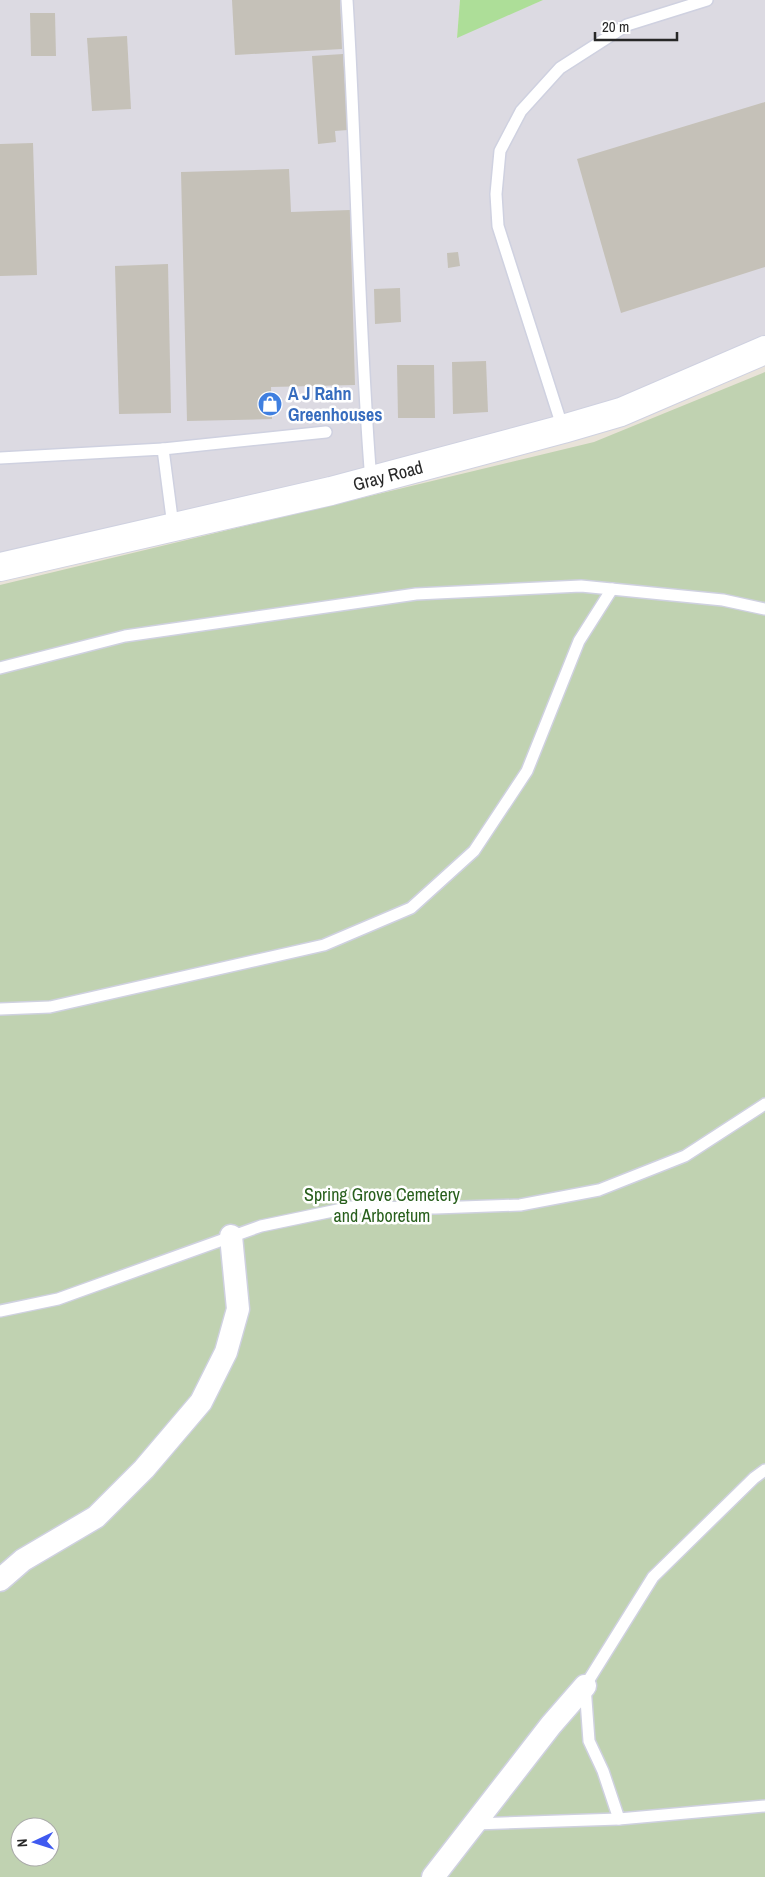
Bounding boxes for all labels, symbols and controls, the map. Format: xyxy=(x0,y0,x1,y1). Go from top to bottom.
scale bar xyxy=(595,10,678,42)
text: 20 m xyxy=(602,16,629,37)
place label: A J Rahn Greenhouses xyxy=(288,381,382,427)
shop icon: A J Rahn Greenhouses xyxy=(257,391,283,417)
street label: Gray Road xyxy=(350,454,426,497)
park label: Spring Grove Cemetery and Arboretum xyxy=(304,1182,461,1228)
north arrow xyxy=(10,1817,60,1867)
text: N xyxy=(13,1838,31,1848)

